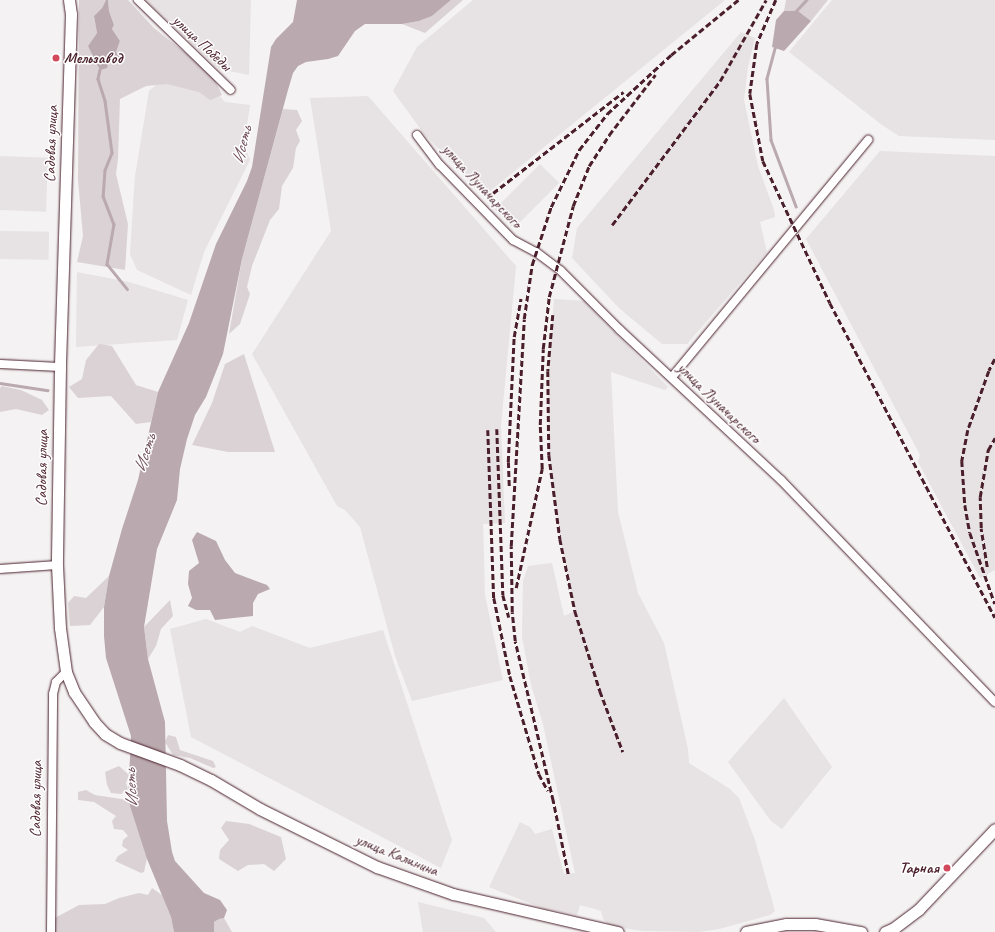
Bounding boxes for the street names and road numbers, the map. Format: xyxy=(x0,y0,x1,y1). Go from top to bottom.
street label: улица Победы xyxy=(169,11,235,75)
street label: Садовая улица xyxy=(40,105,62,183)
street label: улица Луначарского xyxy=(438,140,526,232)
street label: улица Луначарского xyxy=(673,359,765,447)
street label: Садовая улица xyxy=(32,429,52,507)
street label: Садовая улица xyxy=(26,760,46,838)
street label: улица Калинина xyxy=(353,830,441,880)

